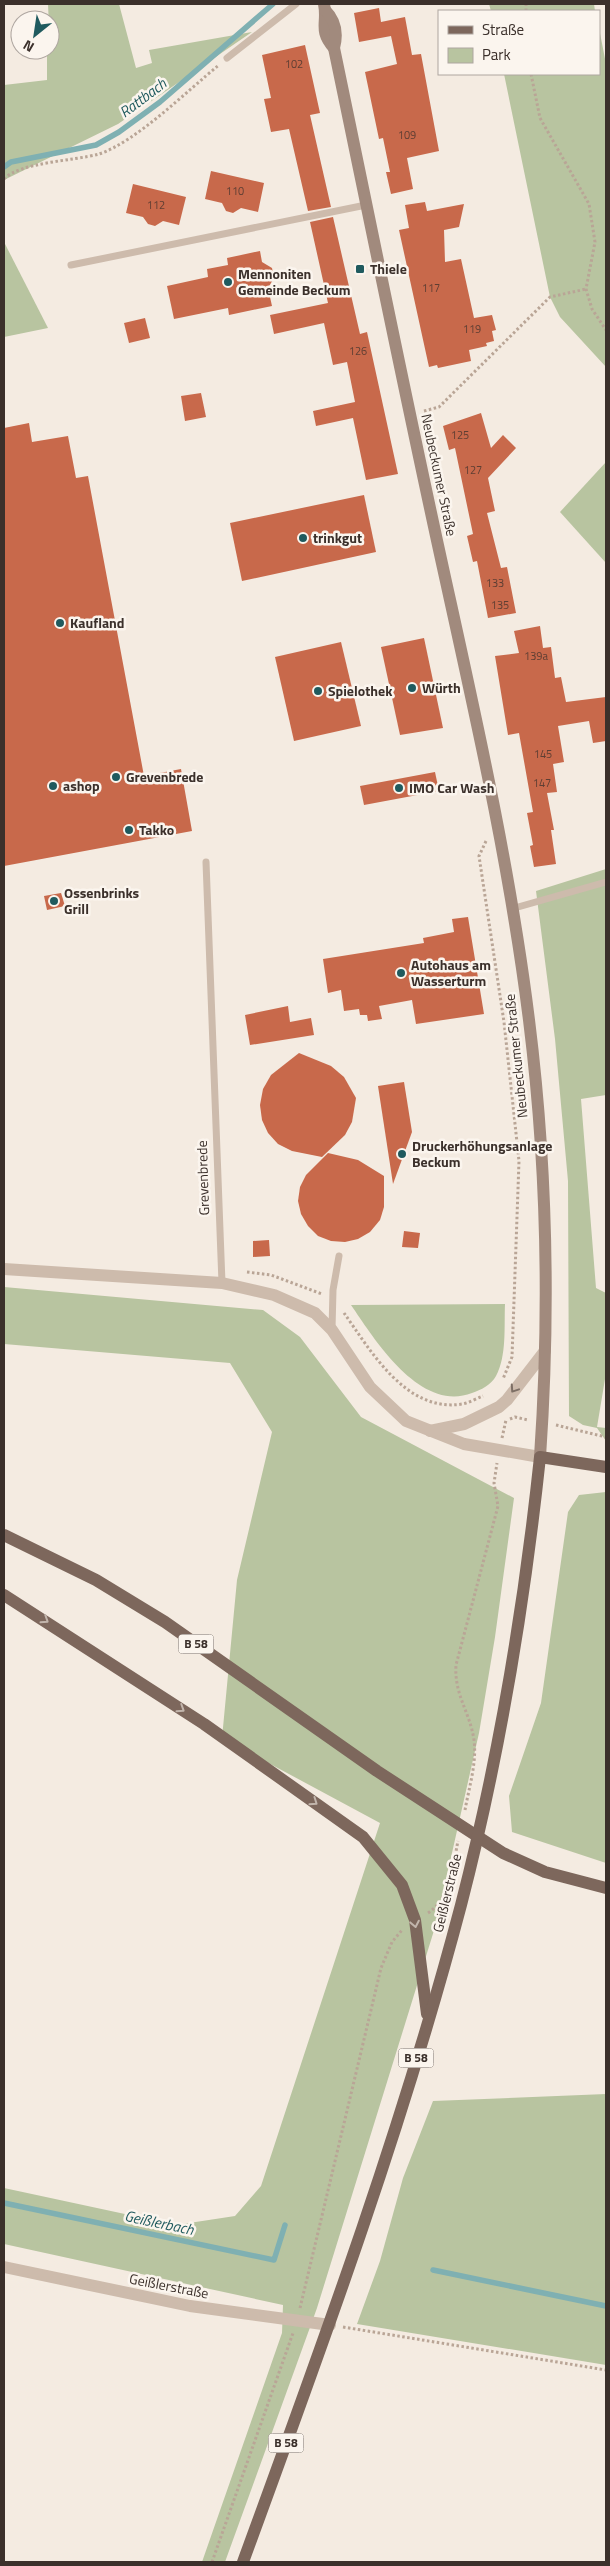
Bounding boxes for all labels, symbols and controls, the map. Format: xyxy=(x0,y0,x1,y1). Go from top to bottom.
north arrow xyxy=(10,10,60,60)
legend xyxy=(438,10,600,75)
text: Straße xyxy=(482,18,524,41)
text: N xyxy=(19,35,38,58)
text: Park xyxy=(482,43,511,66)
house number: 102 xyxy=(285,56,303,72)
water label: Rattbach xyxy=(114,72,172,123)
house number: 109 xyxy=(398,127,416,143)
house number: 110 xyxy=(226,183,244,199)
house number: 112 xyxy=(147,197,165,213)
place label: Thiele xyxy=(370,258,407,279)
place label: Mennoniten Gemeinde Beckum xyxy=(238,263,350,300)
marker: Thiele xyxy=(354,263,366,275)
marker: Mennoniten Gemeinde Beckum xyxy=(222,276,234,288)
house number: 117 xyxy=(422,280,440,296)
house number: 119 xyxy=(463,321,481,337)
house number: 126 xyxy=(349,343,367,359)
street label: Neubeckumer Straße xyxy=(416,412,463,538)
house number: 125 xyxy=(451,427,469,443)
house number: 127 xyxy=(464,462,482,478)
place label: trinkgut xyxy=(313,527,362,548)
marker: trinkgut xyxy=(297,532,309,544)
house number: 133 xyxy=(486,575,504,591)
house number: 135 xyxy=(491,597,509,613)
place label: Kaufland xyxy=(70,612,125,633)
marker: Kaufland xyxy=(54,617,66,629)
house number: 139a xyxy=(524,648,548,664)
place label: Würth xyxy=(422,677,461,698)
place label: Spielothek xyxy=(328,680,393,701)
marker: Würth xyxy=(406,682,418,694)
marker: Spielothek xyxy=(312,685,324,697)
house number: 145 xyxy=(534,746,552,762)
place label: Grevenbrede xyxy=(126,766,203,787)
marker: Grevenbrede xyxy=(110,771,122,783)
place label: ashop xyxy=(63,775,100,796)
house number: 147 xyxy=(533,775,551,791)
place label: IMO Car Wash xyxy=(409,777,495,798)
marker: ashop xyxy=(47,780,59,792)
marker: IMO Car Wash xyxy=(393,782,405,794)
place label: Takko xyxy=(139,819,174,840)
marker: Takko xyxy=(123,824,135,836)
place label: Ossenbrinks Grill xyxy=(64,882,140,919)
marker: Ossenbrinks Grill xyxy=(48,895,60,907)
place label: Autohaus am Wasserturm xyxy=(411,954,491,991)
marker: Autohaus am Wasserturm xyxy=(395,967,407,979)
street label: Neubeckumer Straße xyxy=(499,993,532,1119)
place label: Druckerhöhungsanlage Beckum xyxy=(412,1135,553,1172)
street label: Grevenbrede xyxy=(191,1140,214,1216)
marker: Druckerhöhungsanlage Beckum xyxy=(396,1148,408,1160)
one-way arrow xyxy=(511,1383,520,1393)
one-way arrow xyxy=(40,1614,49,1624)
road number: B 58 xyxy=(178,1635,214,1654)
one-way arrow xyxy=(176,1703,185,1713)
one-way arrow xyxy=(309,1796,318,1805)
street label: Geißlerstraße xyxy=(427,1851,466,1934)
one-way arrow xyxy=(409,1919,420,1928)
road number: B 58 xyxy=(398,2048,434,2068)
water label: Geißlerbach xyxy=(122,2204,196,2241)
street label: Geißlerstraße xyxy=(128,2268,211,2303)
road number: B 58 xyxy=(268,2434,304,2452)

